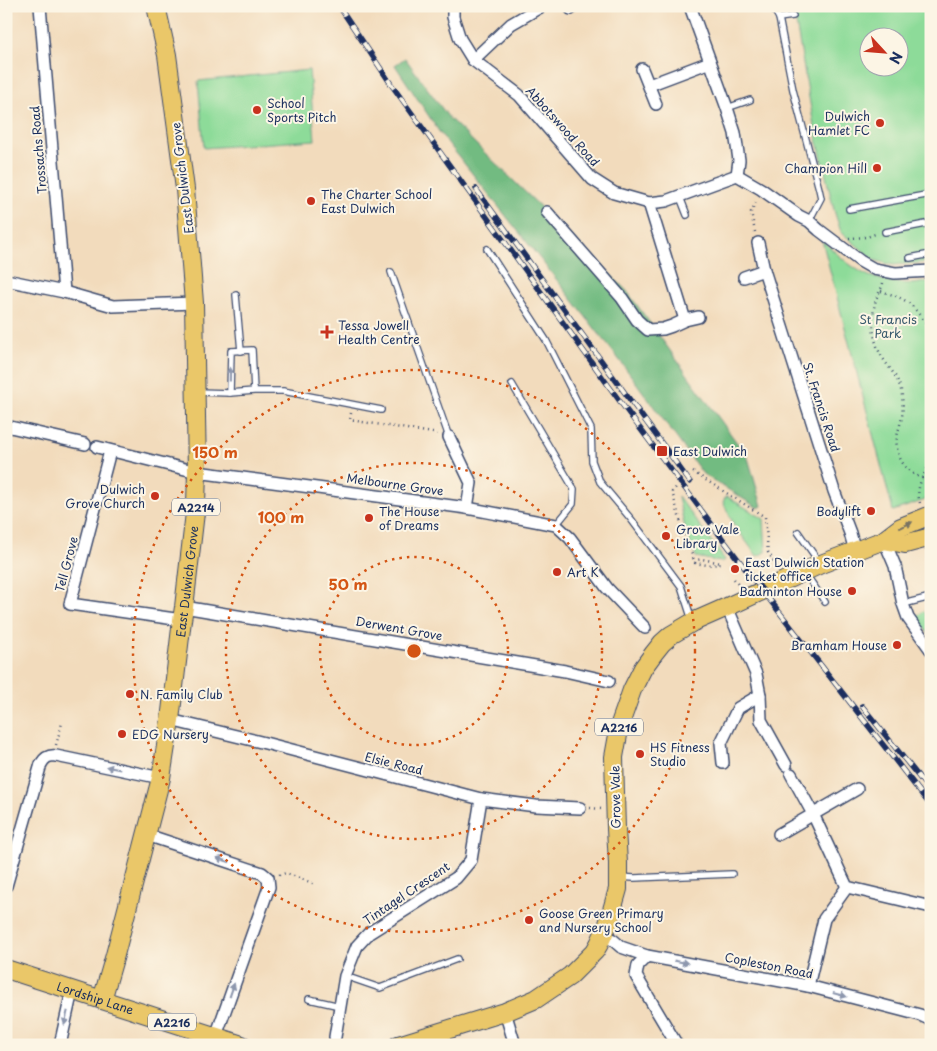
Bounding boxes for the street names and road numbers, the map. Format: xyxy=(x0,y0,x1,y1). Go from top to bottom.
street label: Abbotswood Road xyxy=(522,82,604,170)
street label: Trossachs Road xyxy=(25,105,51,195)
street label: East Dulwich Grove xyxy=(166,121,198,235)
street label: St. Francis Road xyxy=(799,360,845,454)
street label: Melbourne Grove xyxy=(345,468,445,500)
road number: A2214 xyxy=(172,498,220,516)
street label: East Dulwich Grove xyxy=(171,525,202,638)
street label: Tell Grove xyxy=(50,534,82,594)
street label: Derwent Grove xyxy=(354,611,444,645)
road number: A2216 xyxy=(595,719,643,736)
street label: Elsie Road xyxy=(363,747,425,779)
street label: Grove Vale xyxy=(605,765,625,829)
street label: Tintagel Crescent xyxy=(359,857,453,929)
street label: Copleston Road xyxy=(723,948,815,982)
street label: Lordship Lane xyxy=(55,977,137,1019)
road number: A2216 xyxy=(148,1014,196,1030)

